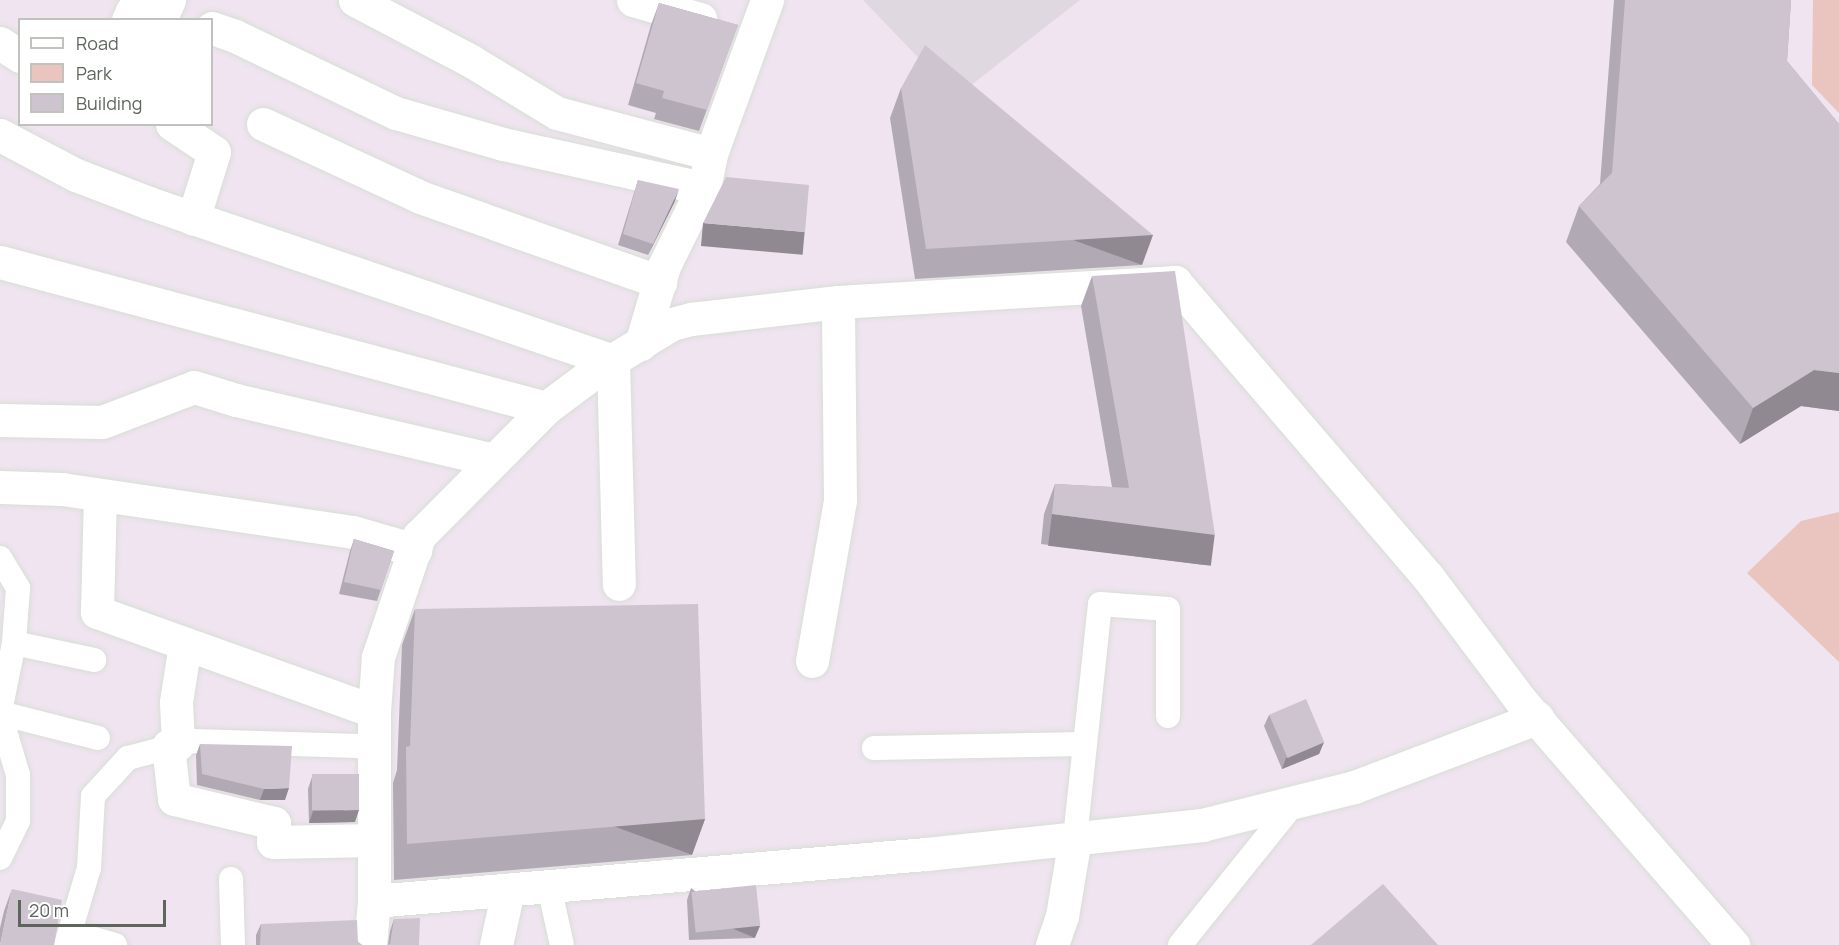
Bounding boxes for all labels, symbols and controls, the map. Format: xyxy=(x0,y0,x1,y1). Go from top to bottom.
legend xyxy=(18,18,213,126)
text: Road xyxy=(76,31,119,55)
text: Park xyxy=(76,61,112,85)
text: Building xyxy=(76,91,142,115)
scale bar xyxy=(21,888,170,926)
text: 20 m xyxy=(29,898,69,922)

